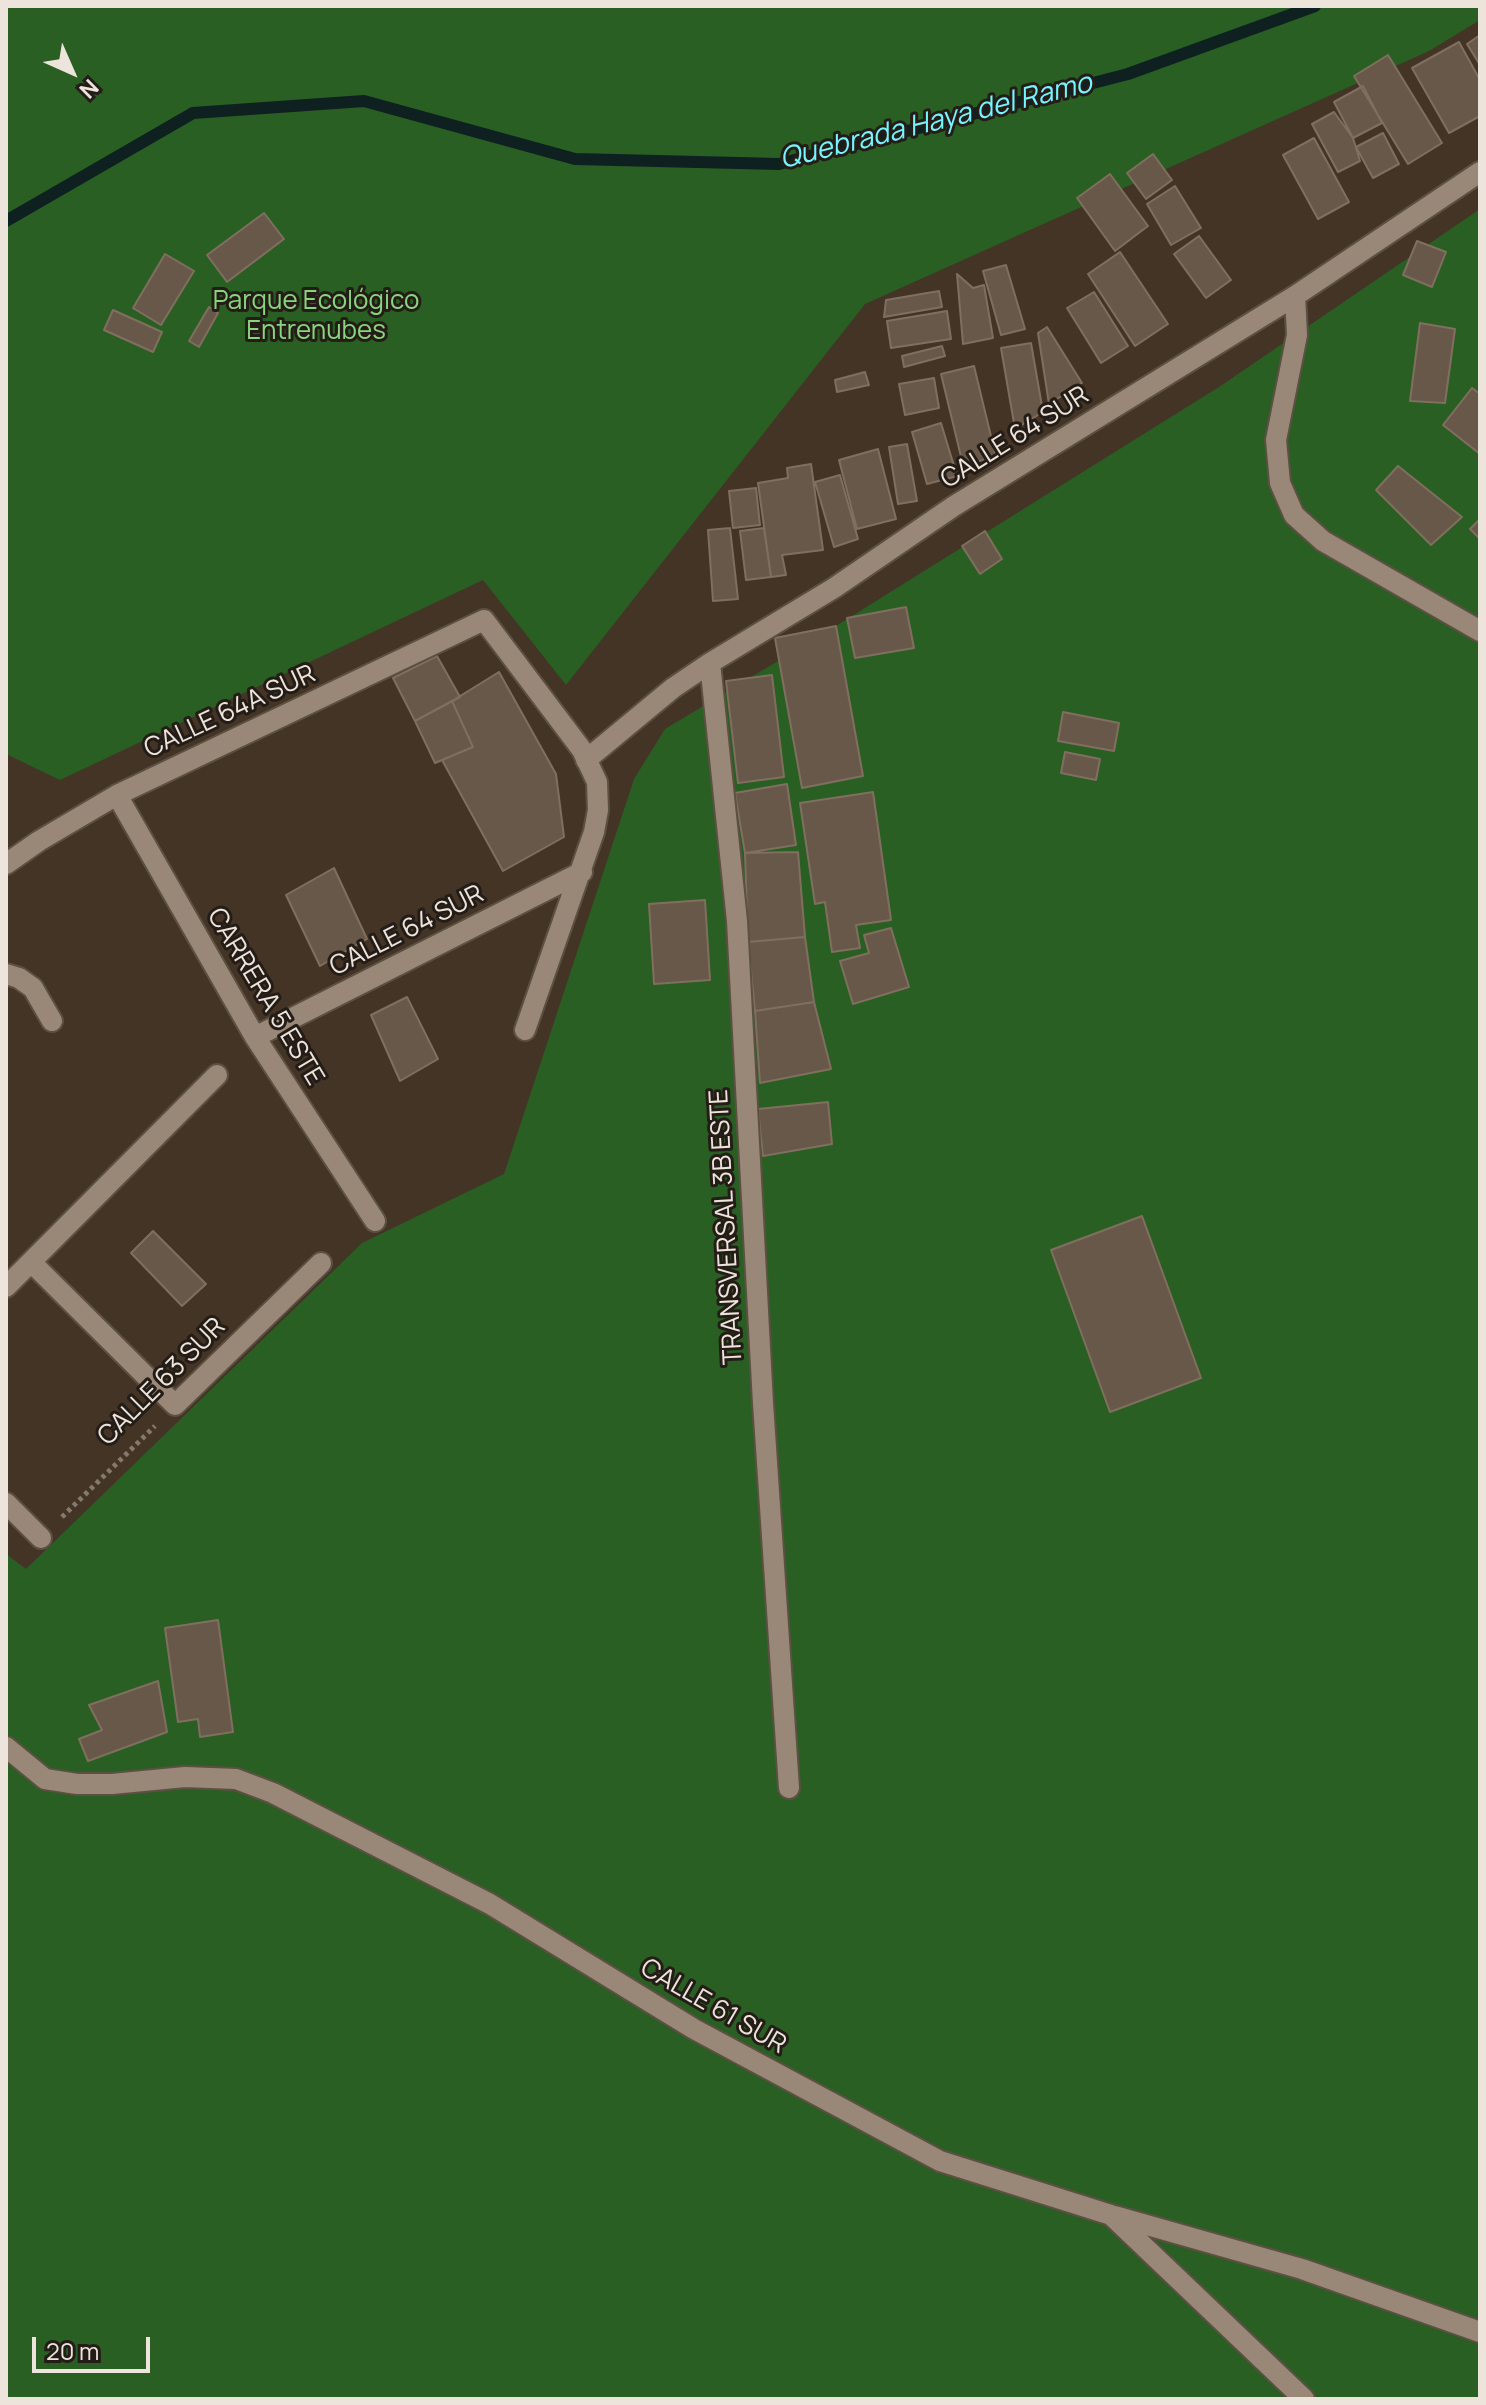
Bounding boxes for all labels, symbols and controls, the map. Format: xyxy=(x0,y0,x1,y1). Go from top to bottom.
north arrow xyxy=(32,32,112,112)
water label: Quebrada Haya del Ramo xyxy=(776,67,1096,177)
text: N xyxy=(73,73,105,105)
park label: Parque Ecológico Entrenubes xyxy=(213,286,419,348)
street label: CALLE 64 SUR xyxy=(935,380,1095,496)
street label: CALLE 64A SUR xyxy=(139,659,321,765)
street label: CALLE 64 SUR xyxy=(325,879,489,983)
street label: CARRERA 5 ESTE xyxy=(200,903,330,1091)
street label: TRANSVERSAL 3B ESTE xyxy=(704,1089,750,1365)
street label: CALLE 63 SUR xyxy=(92,1312,232,1452)
street label: CALLE 61 SUR xyxy=(635,1953,791,2061)
scale bar xyxy=(36,2321,154,2371)
text: 20 m xyxy=(46,2334,99,2367)

